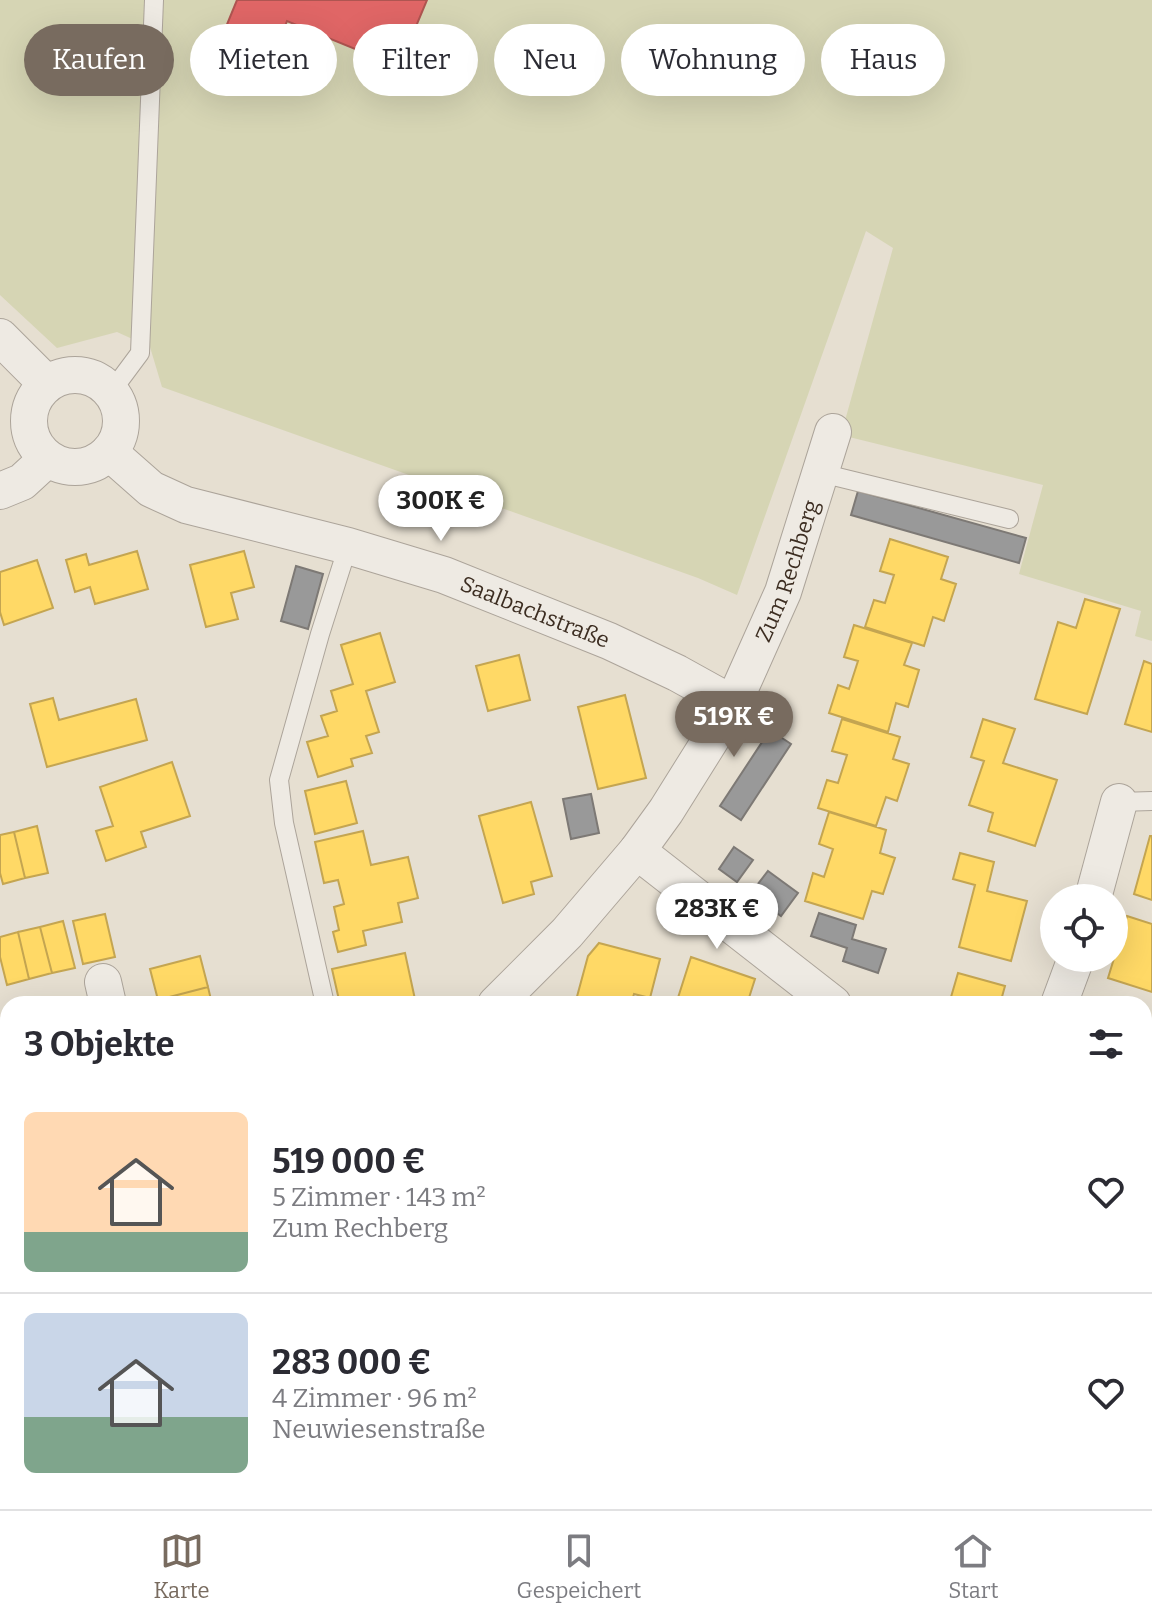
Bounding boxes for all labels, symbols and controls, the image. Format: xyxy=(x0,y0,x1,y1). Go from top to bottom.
chip: Kaufen xyxy=(24,24,174,96)
chip: Mieten xyxy=(190,24,337,96)
chip: Filter xyxy=(353,24,478,96)
chip: Neu xyxy=(494,24,605,96)
chip: Wohnung xyxy=(621,24,805,96)
chip: Haus xyxy=(821,24,945,96)
pin: 300K € xyxy=(376,475,506,543)
text: 300K € xyxy=(396,485,486,516)
street label: Zum Rechberg xyxy=(749,496,825,646)
street label: Saalbachstraße xyxy=(456,570,613,654)
pin: 519K € xyxy=(669,691,799,759)
text: 519K € xyxy=(693,701,775,732)
pin: 283K € xyxy=(652,883,782,951)
map controls xyxy=(1040,884,1128,972)
button: locate xyxy=(1040,884,1128,972)
text: 283K € xyxy=(674,893,760,924)
icon: filters xyxy=(1084,1022,1128,1066)
text: 3 Objekte xyxy=(24,1024,174,1065)
text: 519 000 € xyxy=(272,1141,426,1182)
icon: home xyxy=(88,1144,184,1240)
icon: heart xyxy=(1084,1170,1128,1214)
text: 5 Zimmer · 143 m² xyxy=(272,1182,486,1213)
text: Zum Rechberg xyxy=(272,1213,448,1244)
text: 283 000 € xyxy=(272,1342,431,1383)
icon: home xyxy=(88,1345,184,1441)
icon: heart xyxy=(1084,1371,1128,1415)
text: 4 Zimmer · 96 m² xyxy=(272,1383,477,1414)
text: Neuwiesenstraße xyxy=(272,1414,485,1445)
tab: Karte xyxy=(153,1529,210,1604)
tab: Gespeichert xyxy=(516,1529,641,1604)
tab: Start xyxy=(948,1529,999,1604)

